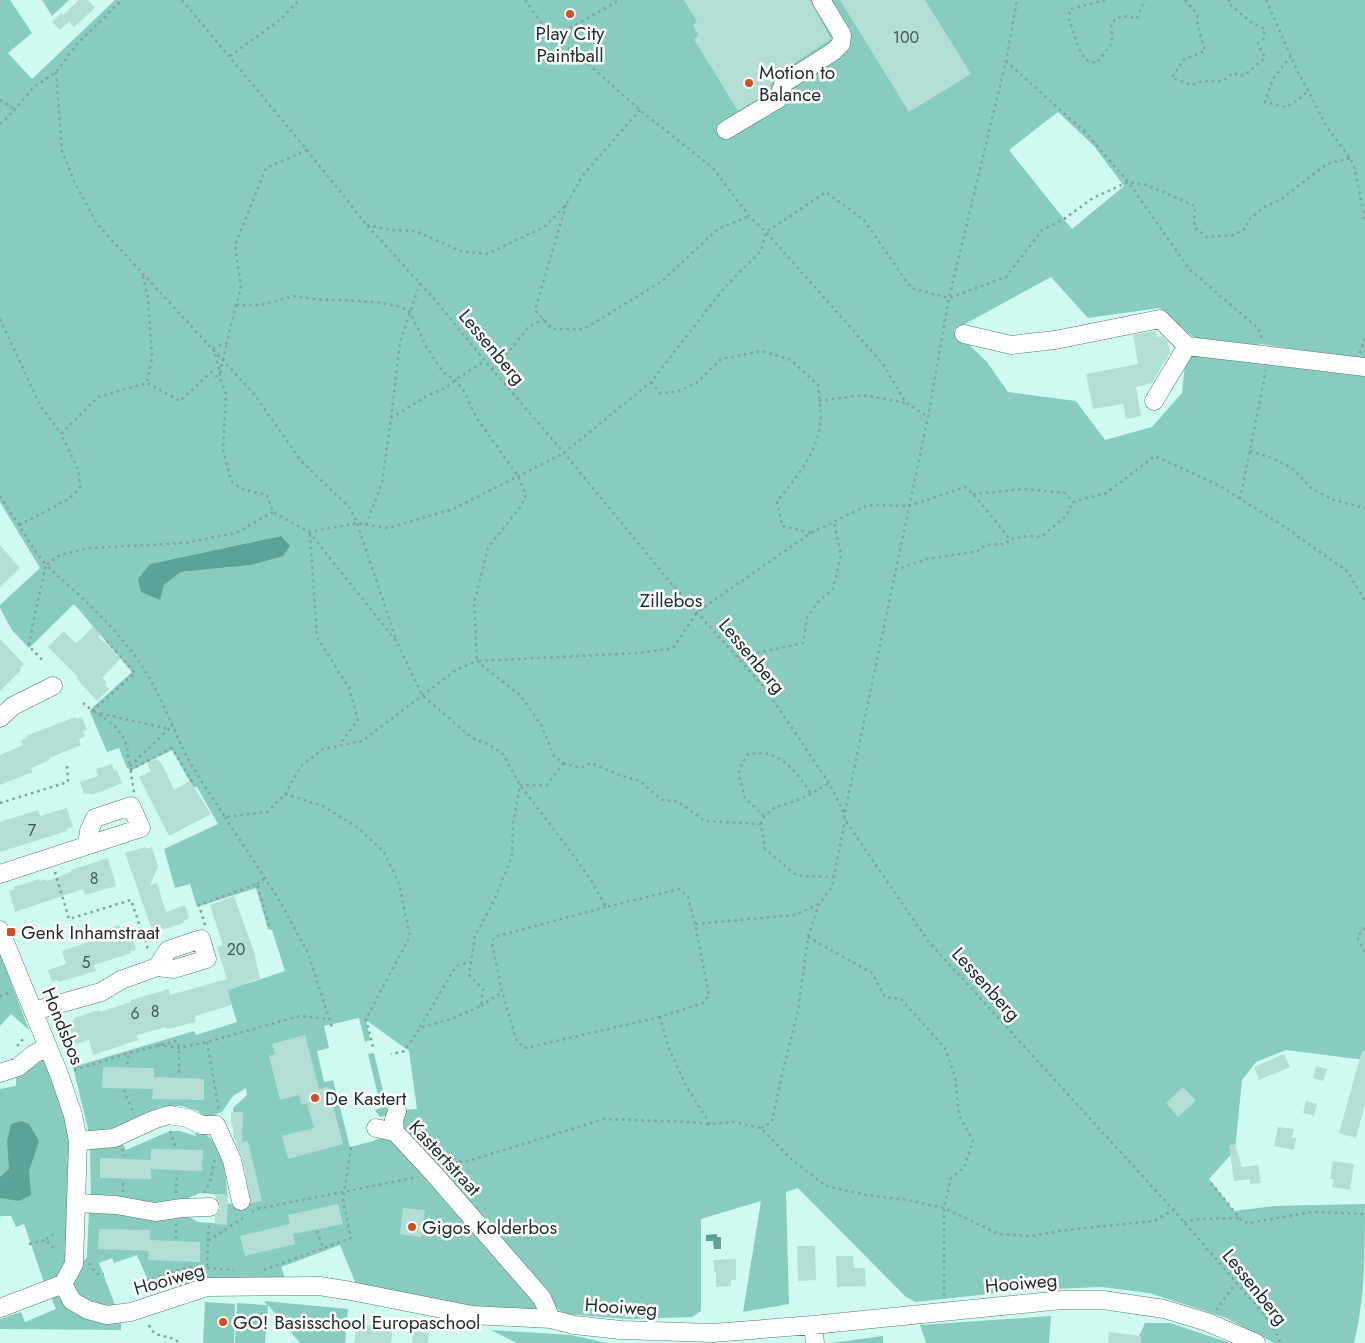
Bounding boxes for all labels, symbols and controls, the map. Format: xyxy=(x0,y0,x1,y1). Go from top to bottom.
marker: Play City Paintball xyxy=(564,8,576,20)
place label: Play City Paintball xyxy=(536,20,605,69)
house number: 100 xyxy=(893,26,919,49)
place label: Motion to Balance xyxy=(759,59,835,108)
marker: Motion to Balance xyxy=(743,77,755,89)
street label: Lessenberg xyxy=(452,303,532,391)
park label: Zillebos xyxy=(640,587,703,614)
street label: Lessenberg xyxy=(712,612,792,700)
house number: 7 xyxy=(28,819,37,842)
house number: 8 xyxy=(90,867,98,890)
place label: Genk Inhamstraat xyxy=(21,919,160,946)
marker: Genk Inhamstraat xyxy=(5,926,17,938)
house number: 20 xyxy=(227,938,245,961)
street label: Lessenberg xyxy=(945,941,1027,1027)
house number: 5 xyxy=(81,951,91,974)
street label: Hondsbos xyxy=(35,983,91,1069)
house number: 8 xyxy=(151,1000,159,1023)
house number: 6 xyxy=(130,1002,140,1025)
place label: De Kastert xyxy=(325,1085,407,1112)
marker: De Kastert xyxy=(309,1092,321,1104)
street label: Kastertstraat xyxy=(403,1114,487,1202)
place label: Gigos Kolderbos xyxy=(422,1214,557,1241)
marker: Gigos Kolderbos xyxy=(406,1221,418,1233)
street label: Lessenberg xyxy=(1216,1243,1294,1331)
street label: Hooiweg xyxy=(130,1256,208,1302)
street label: Hooiweg xyxy=(984,1266,1058,1300)
street label: Hooiweg xyxy=(584,1291,658,1323)
place label: GO! Basisschool Europaschool xyxy=(233,1309,481,1336)
marker: GO! Basisschool Europaschool xyxy=(217,1316,229,1328)

